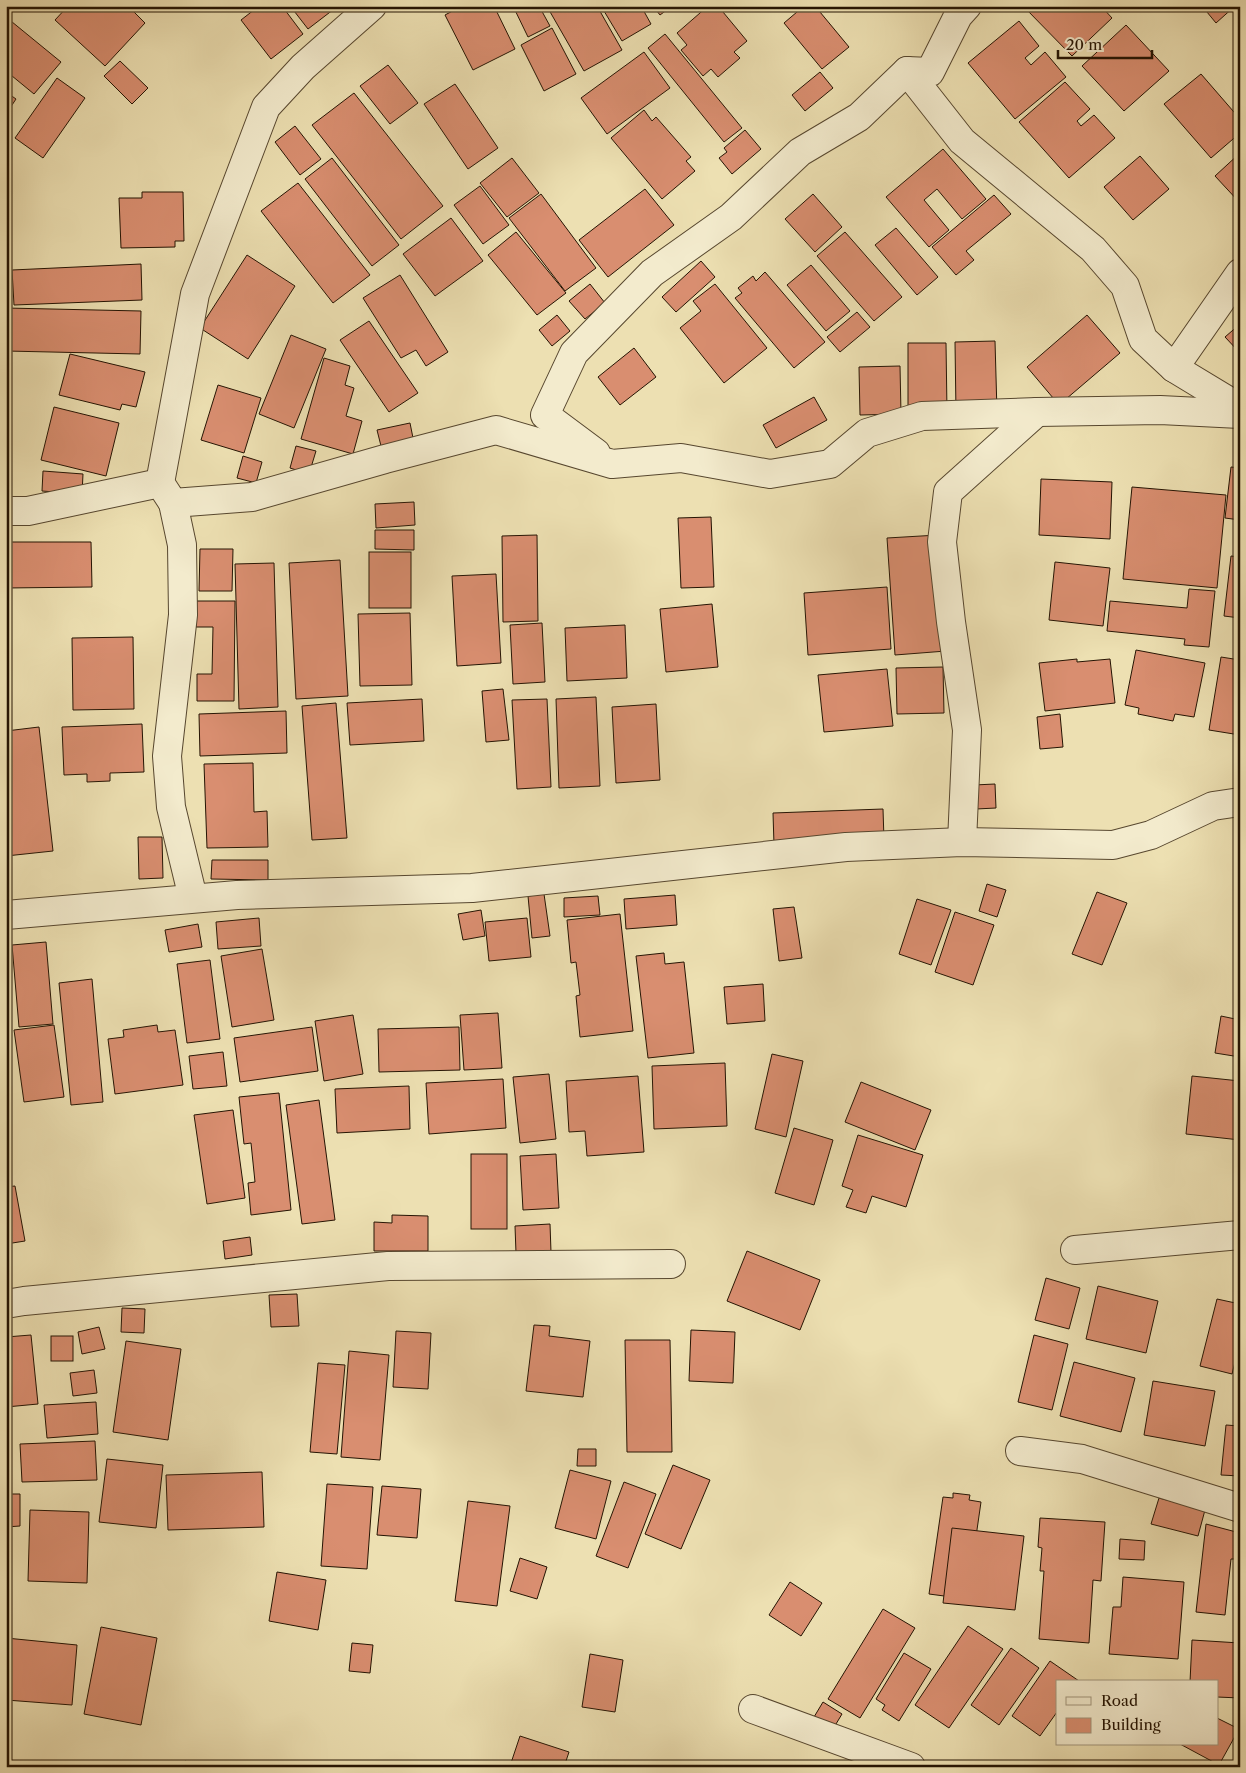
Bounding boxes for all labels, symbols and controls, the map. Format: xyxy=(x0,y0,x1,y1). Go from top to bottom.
scale bar xyxy=(1058,28,1152,60)
text: 20 m xyxy=(1066,35,1102,54)
legend xyxy=(1056,1680,1218,1746)
text: Road xyxy=(1101,1691,1138,1710)
text: Building xyxy=(1101,1715,1161,1734)

